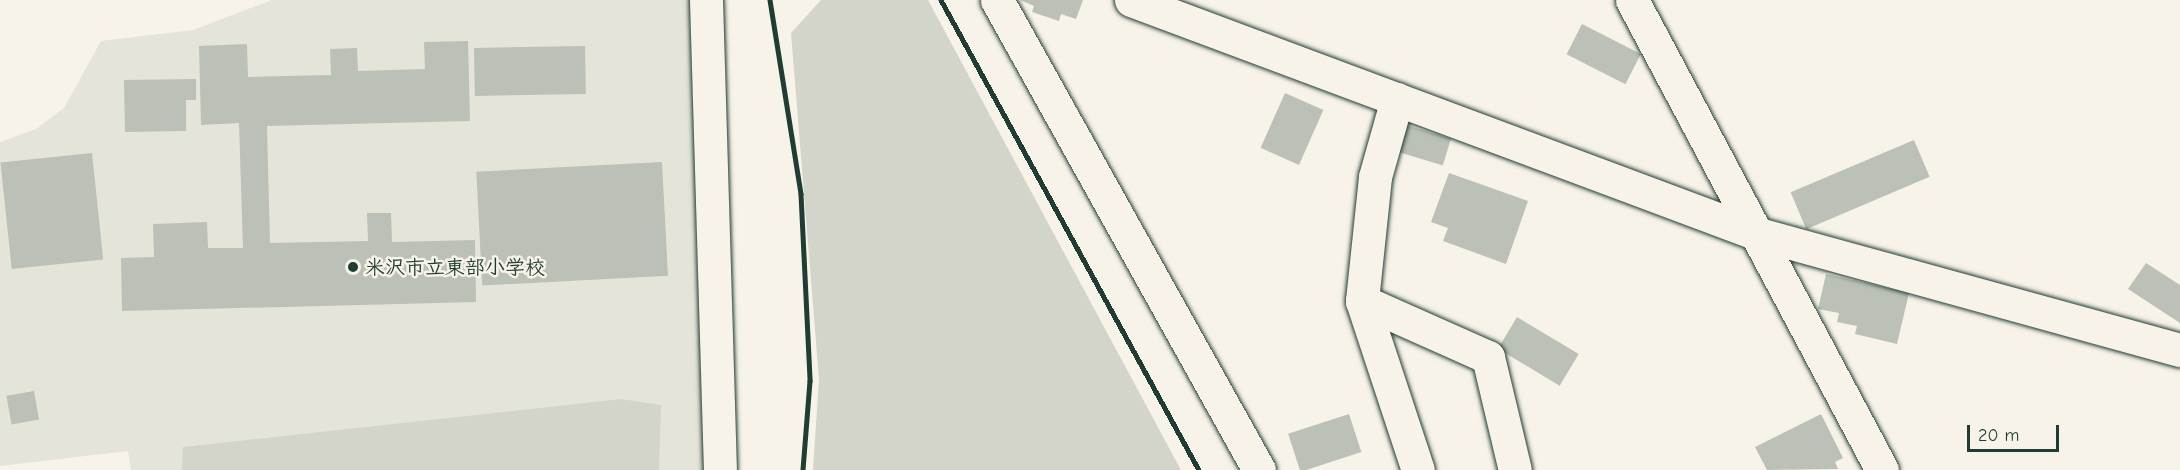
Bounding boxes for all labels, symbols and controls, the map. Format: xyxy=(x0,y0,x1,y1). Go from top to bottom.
place label: 米沢市立東部小学校 xyxy=(365,255,545,279)
marker: 米沢市立東部小学校 xyxy=(346,260,360,274)
scale bar xyxy=(1970,413,2062,451)
text: 20 m xyxy=(1978,425,2019,446)

